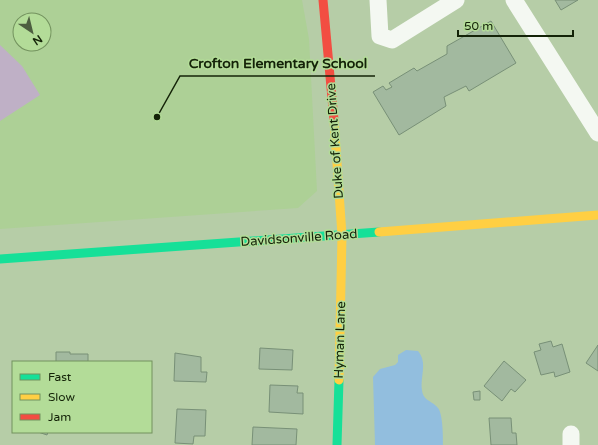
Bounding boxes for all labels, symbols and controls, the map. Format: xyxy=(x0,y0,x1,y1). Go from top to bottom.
north arrow xyxy=(12,12,52,52)
scale bar xyxy=(458,12,573,38)
text: 50 m xyxy=(464,19,493,33)
text: N xyxy=(30,32,45,48)
callout: Crofton Elementary School xyxy=(180,50,375,76)
text: Crofton Elementary School xyxy=(189,55,367,72)
street label: Duke of Kent Drive xyxy=(323,83,347,199)
street label: Davidsonville Road xyxy=(240,226,358,250)
street label: Hyman Lane xyxy=(331,301,349,379)
legend xyxy=(12,361,152,433)
text: Fast xyxy=(48,370,72,384)
text: Slow xyxy=(48,390,75,404)
text: Jam xyxy=(48,410,71,424)

